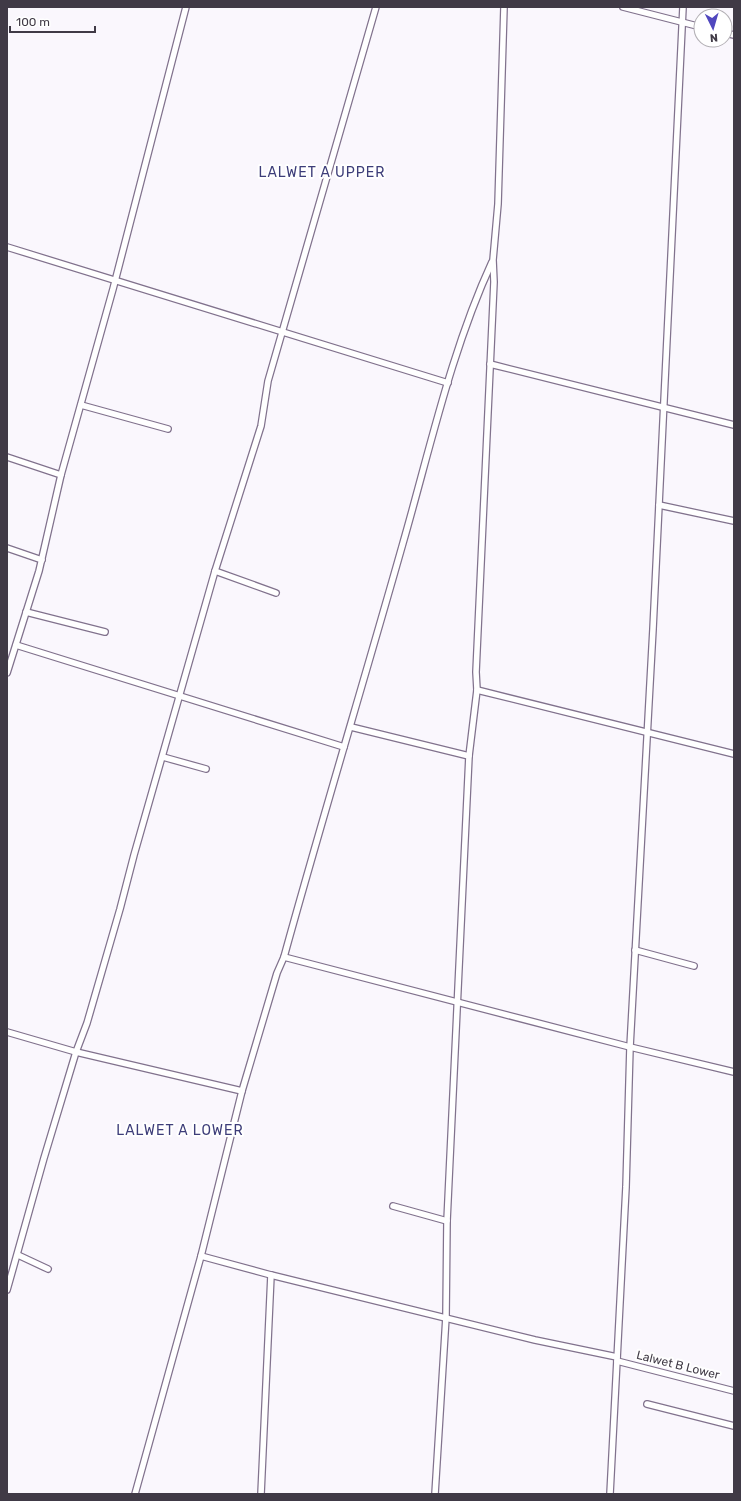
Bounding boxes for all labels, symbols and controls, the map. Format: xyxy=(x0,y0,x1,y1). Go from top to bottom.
scale bar xyxy=(10,8,95,34)
north arrow xyxy=(693,8,733,48)
text: 100 m xyxy=(16,15,50,29)
text: N xyxy=(709,31,718,44)
district label: LALWET A UPPER xyxy=(259,164,385,181)
district label: LALWET A LOWER xyxy=(116,1122,244,1139)
street label: Lalwet B Lower xyxy=(635,1348,721,1382)

